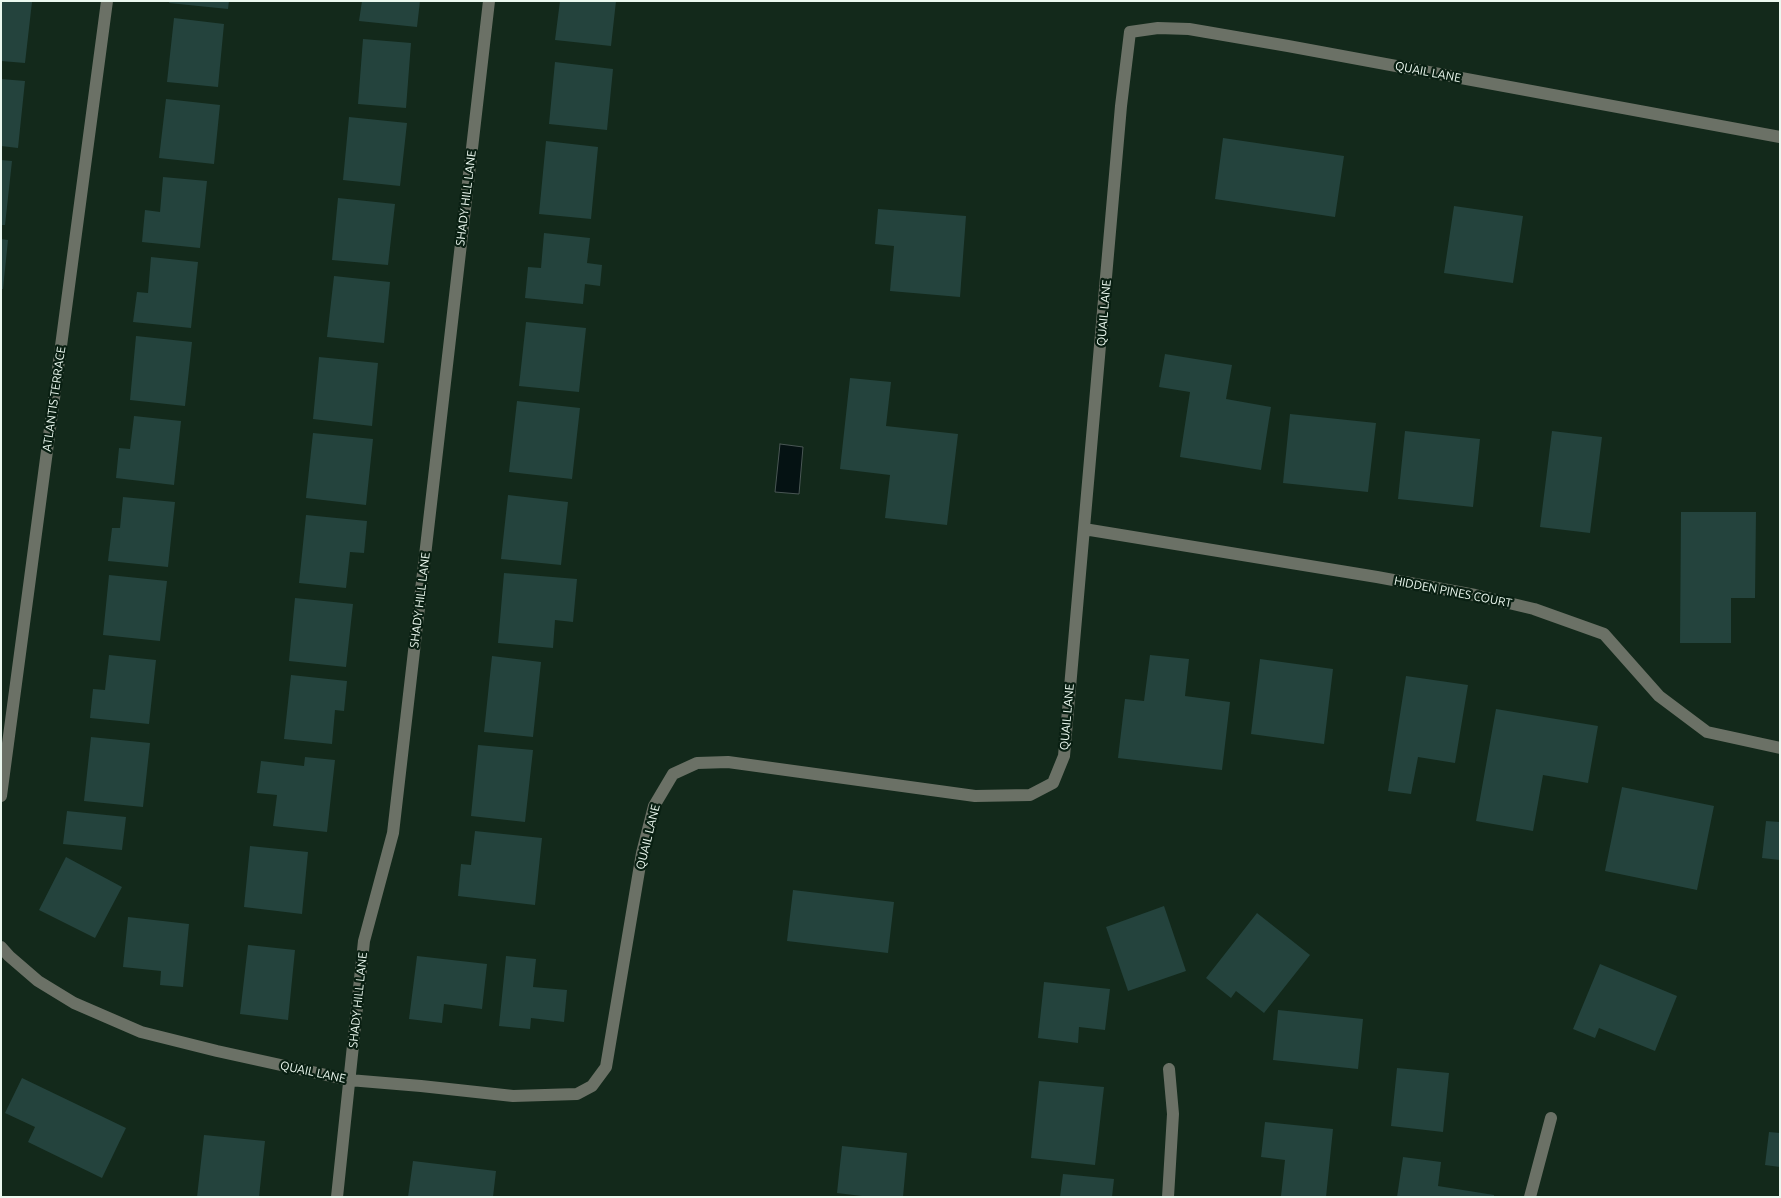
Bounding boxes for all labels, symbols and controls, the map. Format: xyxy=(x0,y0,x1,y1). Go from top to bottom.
street label: QUAIL LANE xyxy=(1394,59,1462,85)
street label: SHADY HILL LANE xyxy=(453,149,479,247)
street label: QUAIL LANE xyxy=(1094,279,1114,347)
street label: ATLANTIS TERRACE xyxy=(40,346,68,452)
street label: SHADY HILL LANE xyxy=(407,551,433,649)
street label: HIDDEN PINES COURT xyxy=(1393,573,1513,611)
street label: QUAIL LANE xyxy=(1057,683,1077,751)
street label: QUAIL LANE xyxy=(633,803,663,871)
street label: SHADY HILL LANE xyxy=(346,951,370,1049)
street label: QUAIL LANE xyxy=(279,1058,347,1086)

